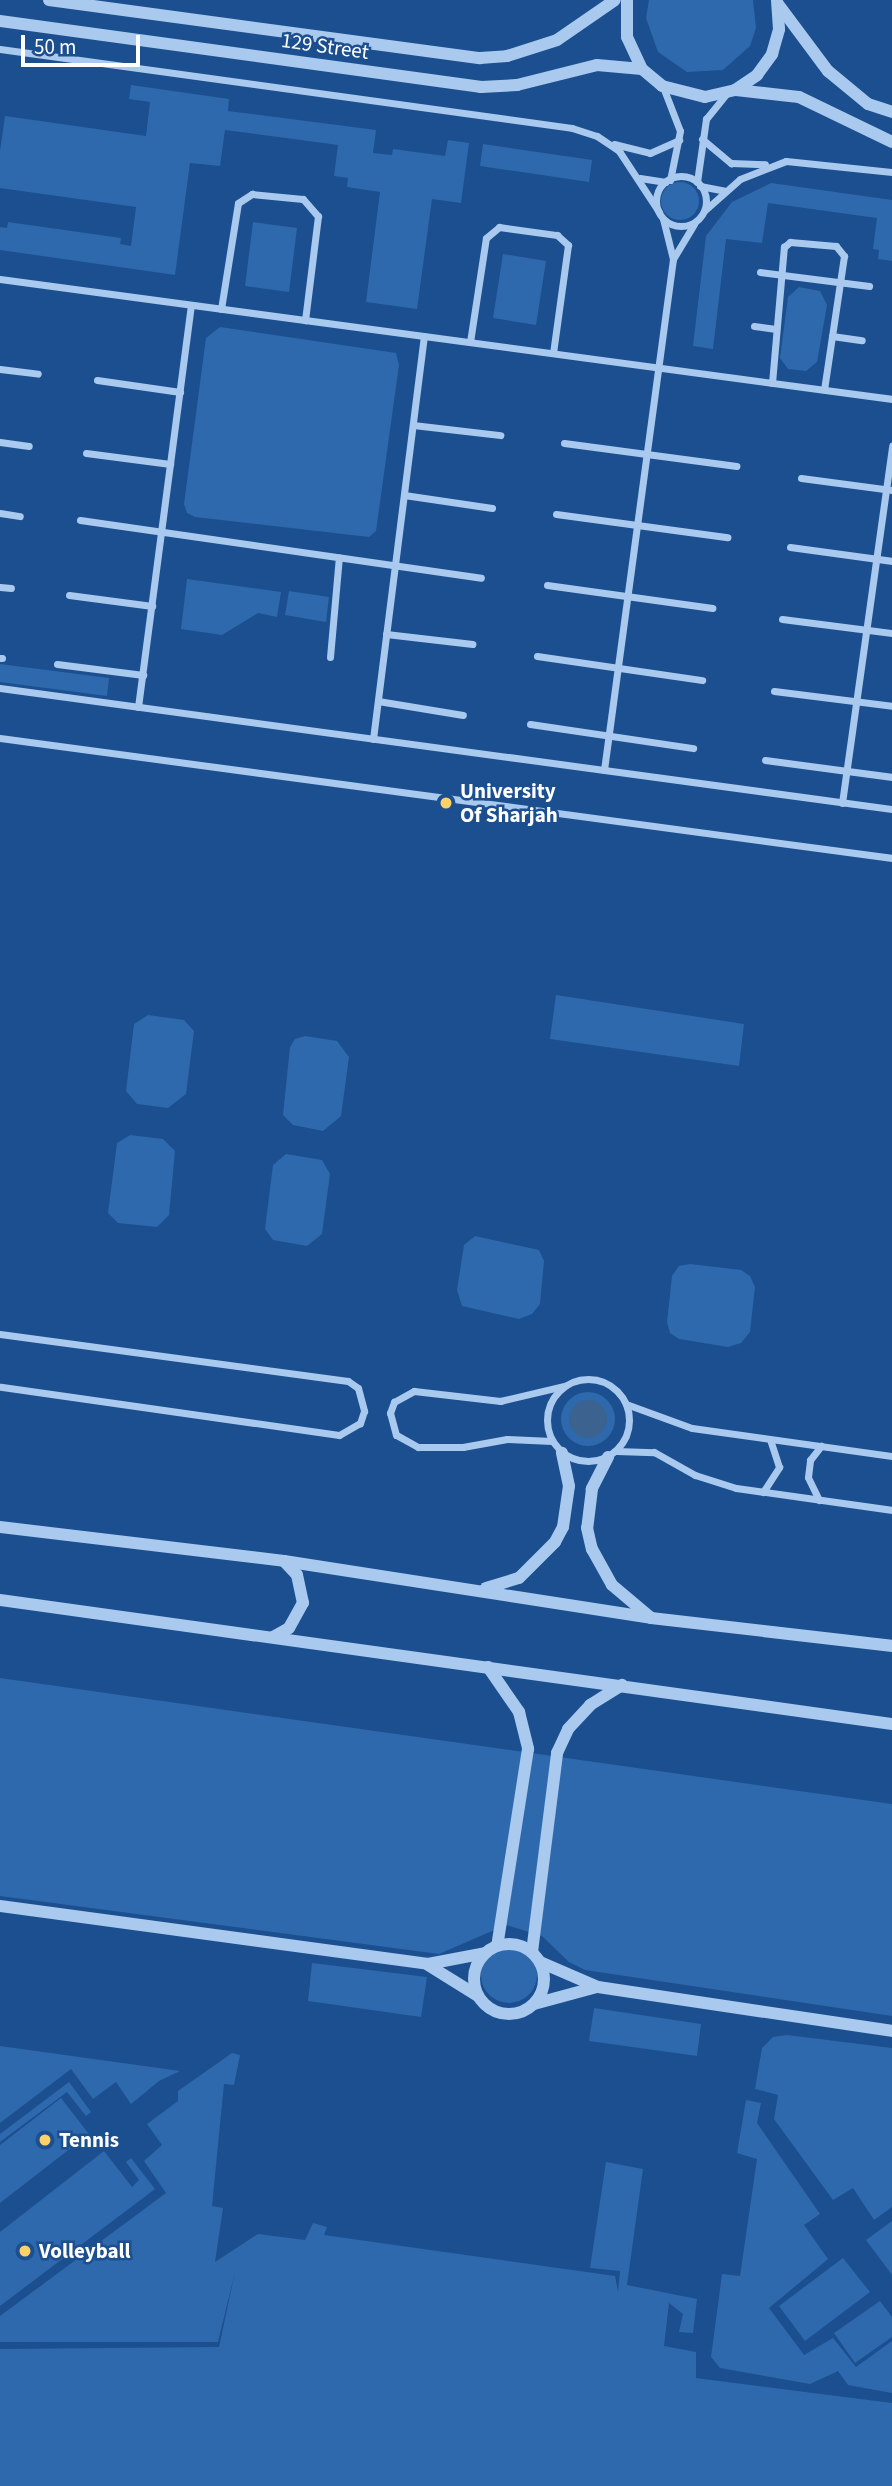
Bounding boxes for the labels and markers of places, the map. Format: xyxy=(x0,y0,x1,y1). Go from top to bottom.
place label: University Of Sharjah xyxy=(460,778,558,828)
marker: University Of Sharjah xyxy=(438,795,454,811)
place label: Tennis xyxy=(59,2127,119,2153)
marker: Tennis xyxy=(37,2132,53,2148)
place label: Volleyball xyxy=(39,2238,131,2264)
marker: Volleyball xyxy=(17,2243,33,2259)

